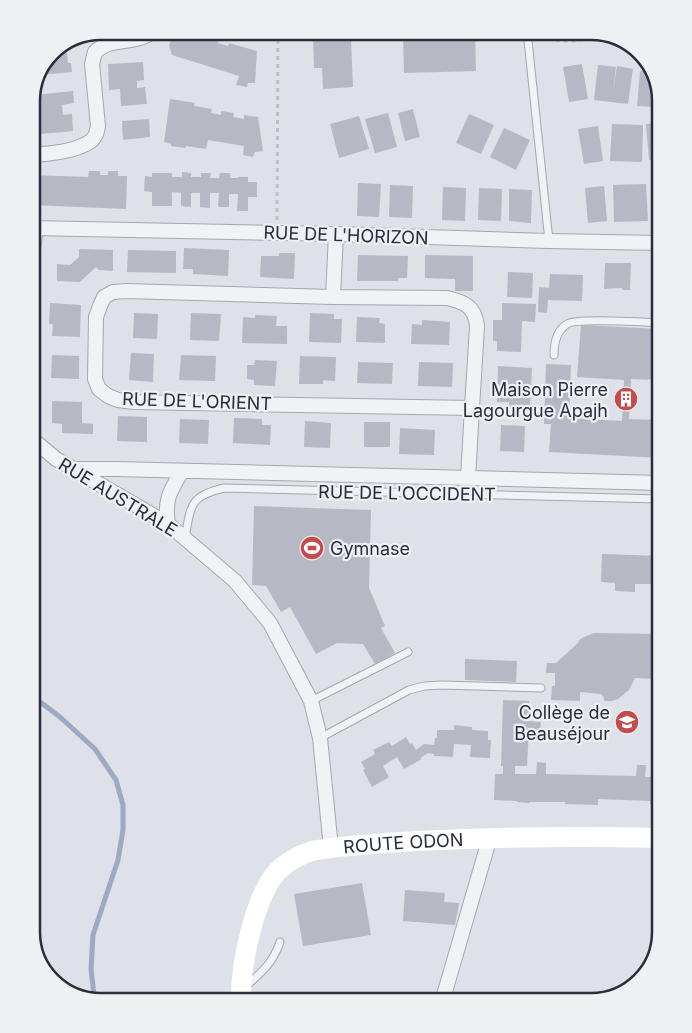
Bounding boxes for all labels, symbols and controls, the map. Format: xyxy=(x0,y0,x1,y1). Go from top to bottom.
street label: RUE DE L'HORIZON xyxy=(263,222,429,248)
place label: Maison Pierre Lagourgue Apajh xyxy=(463,379,608,421)
building icon: Maison Pierre Lagourgue Apajh xyxy=(613,386,639,412)
street label: RUE DE L'ORIENT xyxy=(122,388,272,414)
street label: RUE AUSTRALE xyxy=(55,453,181,541)
street label: RUE DE L'OCCIDENT xyxy=(318,481,496,505)
sports icon: Gymnase xyxy=(299,535,325,561)
place label: Gymnase xyxy=(330,538,410,559)
place label: Collège de Beauséjour xyxy=(514,702,610,744)
school or university icon: Collège de Beauséjour xyxy=(614,709,640,735)
street label: ROUTE ODON xyxy=(342,829,464,857)

